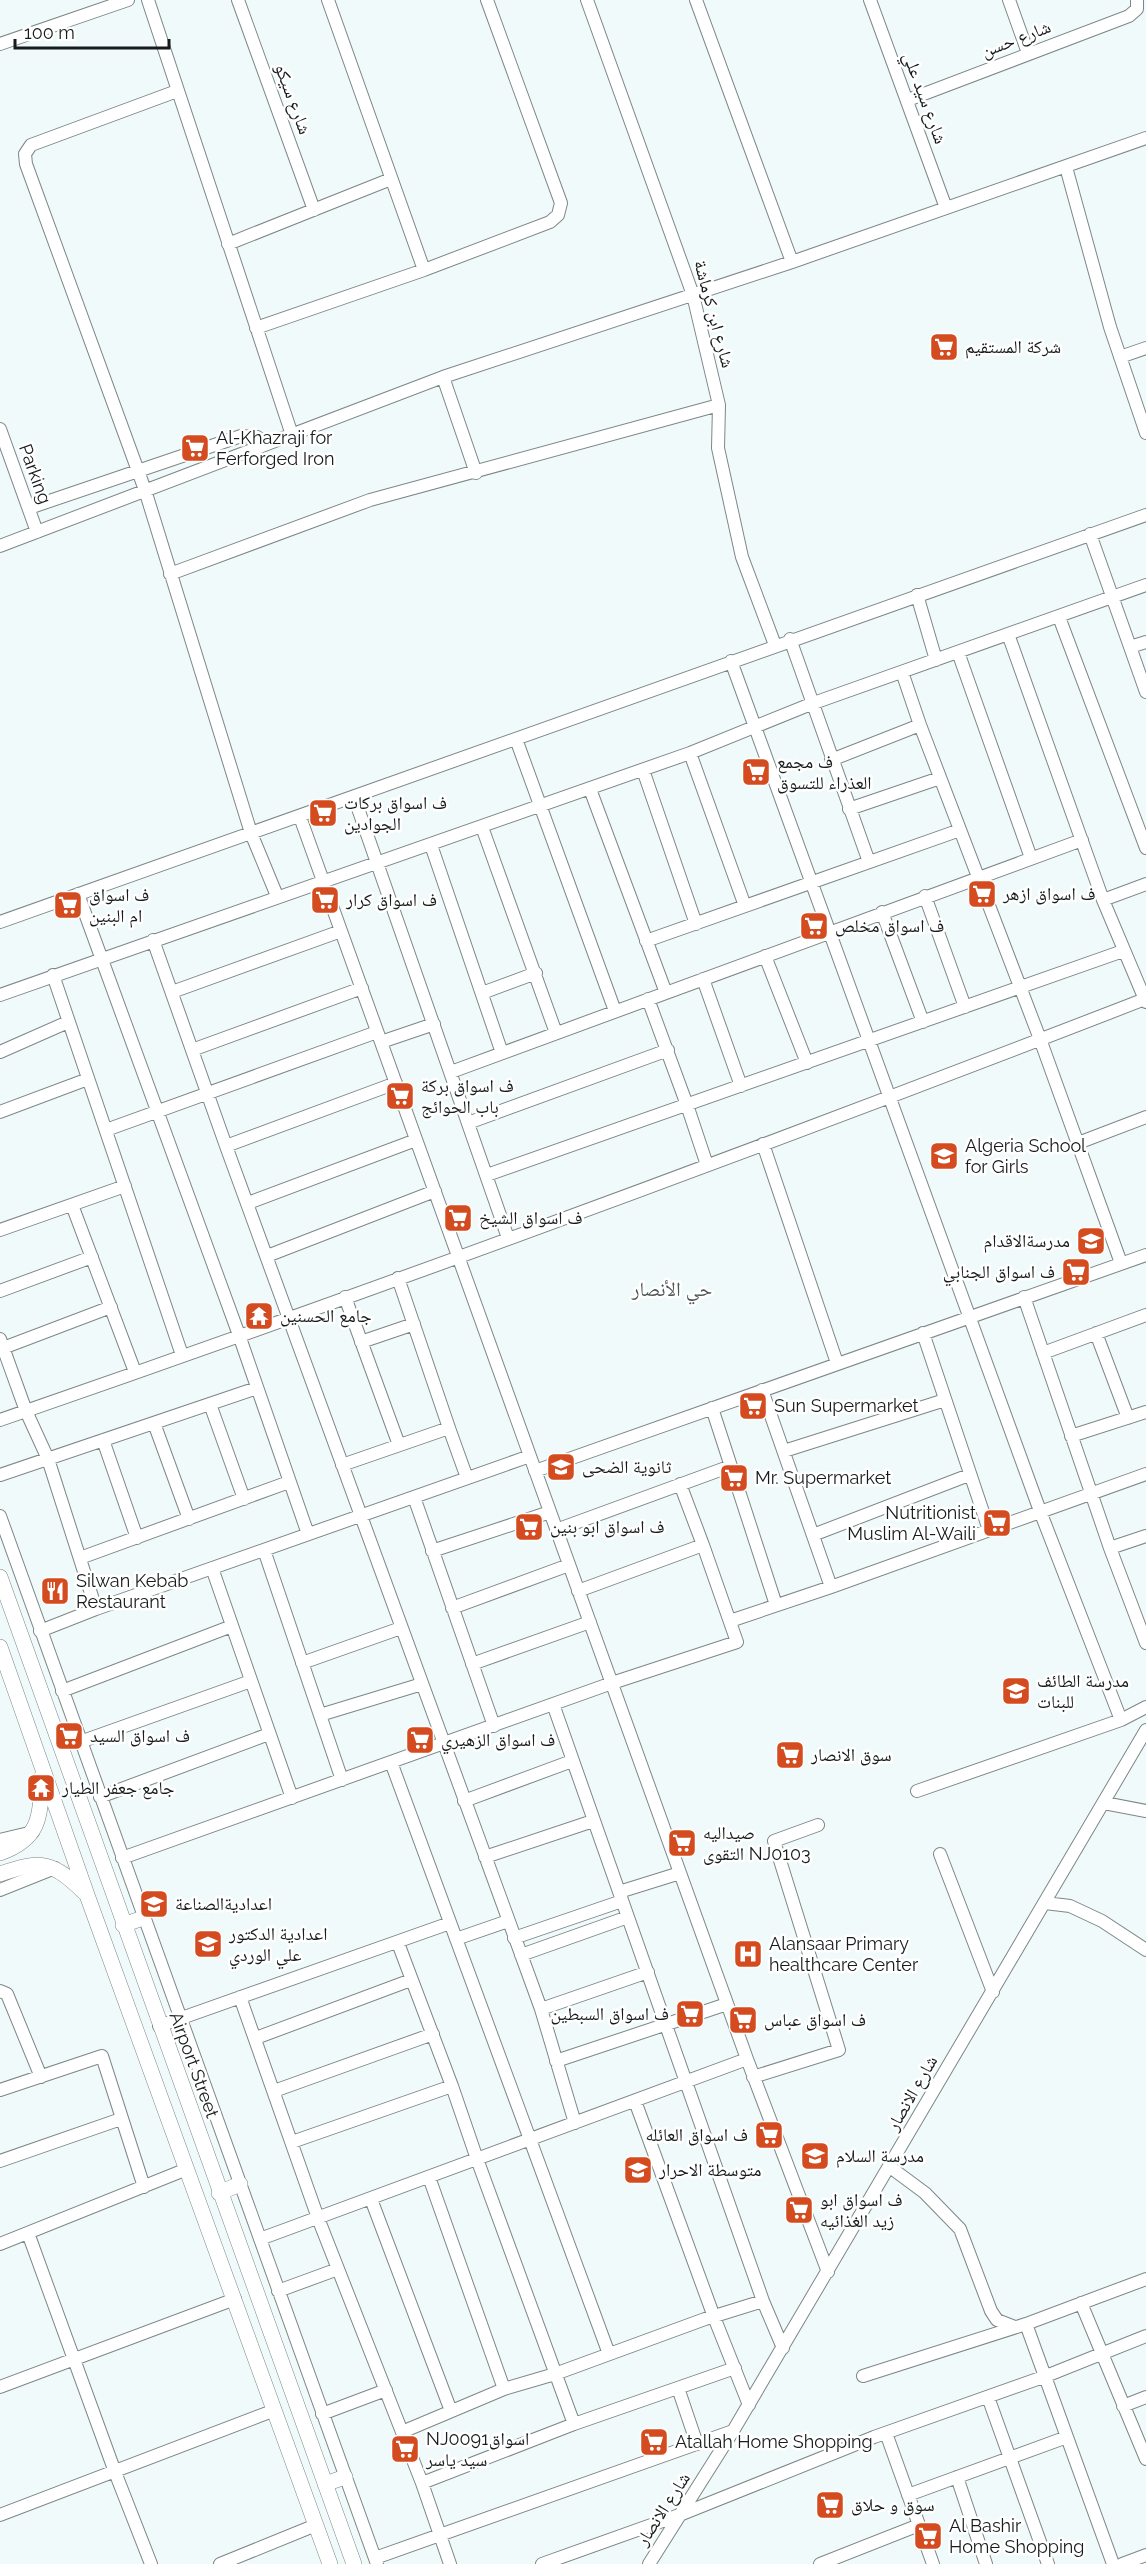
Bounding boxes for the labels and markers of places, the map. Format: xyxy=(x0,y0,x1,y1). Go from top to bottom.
supermarket icon: شركة المستقيم xyxy=(928,331,960,363)
place label: شركة المستقيم xyxy=(965,336,1061,359)
place label: Al-Khazraji for Ferforged Iron xyxy=(216,427,335,469)
supermarket icon: Al-Khazraji for Ferforged Iron xyxy=(179,432,211,464)
place label: ف مجمع العذراء للتسوق xyxy=(777,751,871,794)
supermarket icon: ف مجمع العذراء للتسوق xyxy=(740,756,772,788)
place label: ف اسواق بركات الجوادين xyxy=(344,792,447,835)
supermarket icon: ف اسواق بركات الجوادين xyxy=(307,797,339,829)
supermarket icon: ف اسواق ازهر xyxy=(966,878,998,910)
place label: ف اسواق ازهر xyxy=(1002,883,1096,905)
place label: ف اسواق ام البنين xyxy=(89,884,149,928)
supermarket icon: ف اسواق كرار xyxy=(309,884,341,916)
supermarket icon: ف اسواق ام البنين xyxy=(52,889,84,921)
place label: ف اسواق كرار xyxy=(345,889,437,911)
supermarket icon: ف اسواق مخلص xyxy=(798,910,830,942)
place label: ف اسواق مخلص xyxy=(835,915,944,937)
place label: ف اسواق بركة باب الحوائج xyxy=(421,1075,514,1119)
supermarket icon: ف اسواق بركة باب الحوائج xyxy=(384,1080,416,1112)
place label: Algeria School for Girls xyxy=(965,1135,1086,1177)
school or university icon: Algeria School for Girls xyxy=(928,1140,960,1172)
supermarket icon: ف اسواق الشيخ xyxy=(442,1202,474,1234)
place label: ف اسواق الشيخ xyxy=(479,1207,582,1230)
school or university icon: مدرسةالاقدام xyxy=(1075,1225,1107,1257)
place label: مدرسةالاقدام xyxy=(984,1230,1070,1253)
supermarket icon: ف اسواق الجنابي xyxy=(1060,1256,1092,1288)
place label: ف اسواق الجنابي xyxy=(943,1261,1055,1287)
temple icon: جامع الحسنين xyxy=(243,1300,275,1332)
place label: جامع الحسنين xyxy=(280,1305,372,1328)
supermarket icon: Sun Supermarket xyxy=(737,1390,769,1422)
place label: Sun Supermarket xyxy=(774,1395,919,1416)
school or university icon: ثانوية الضحى xyxy=(545,1451,577,1483)
place label: ثانوية الضحى xyxy=(582,1456,671,1478)
supermarket icon: Mr. Supermarket xyxy=(718,1462,750,1494)
place label: Mr. Supermarket xyxy=(755,1467,891,1488)
place label: Nutritionist Muslim Al-Waili xyxy=(847,1502,976,1544)
supermarket icon: Nutritionist Muslim Al-Waili xyxy=(981,1507,1013,1539)
supermarket icon: ف اسواق ابو بنين xyxy=(513,1511,545,1543)
place label: ف اسواق ابو بنين xyxy=(550,1516,664,1538)
place label: Silwan Kebab Restaurant xyxy=(76,1570,188,1612)
restaurant icon: Silwan Kebab Restaurant xyxy=(39,1575,71,1607)
place label: مدرسة الطائف للبنات xyxy=(1037,1670,1129,1713)
school or university icon: مدرسة الطائف للبنات xyxy=(1000,1675,1032,1707)
supermarket icon: ف اسواق السيد xyxy=(53,1720,85,1752)
supermarket icon: ف اسواق الزهيري xyxy=(404,1724,436,1756)
place label: ف اسواق السيد xyxy=(90,1725,190,1747)
place label: ف اسواق الزهيري xyxy=(441,1729,555,1755)
supermarket icon: سوق الانصار xyxy=(774,1739,806,1771)
place label: سوق الانصار xyxy=(810,1744,892,1766)
temple icon: جامع جعفر الطيار xyxy=(25,1772,57,1804)
place label: جامع جعفر الطيار xyxy=(61,1777,175,1800)
place label: صيداليه التقوى NJ0103 xyxy=(703,1822,811,1865)
supermarket icon: صيداليه التقوى NJ0103 xyxy=(666,1827,698,1859)
school or university icon: اعداديةالصناعة xyxy=(138,1888,170,1920)
place label: اعداديةالصناعة xyxy=(175,1893,272,1914)
place label: اعدادية الدكتور علي الوردي xyxy=(228,1923,328,1970)
school or university icon: اعدادية الدكتور علي الوردي xyxy=(192,1928,224,1960)
place label: Alansaar Primary healthcare Center xyxy=(769,1933,919,1975)
hospital icon: Alansaar Primary healthcare Center xyxy=(732,1938,764,1970)
supermarket icon: ف اسواق السبطين xyxy=(674,1998,706,2030)
place label: ف اسواق السبطين xyxy=(550,2003,669,2025)
supermarket icon: ف اسواق عباس xyxy=(727,2004,759,2036)
place label: ف اسواق عباس xyxy=(764,2009,866,2031)
supermarket icon: ف اسواق العائله xyxy=(753,2119,785,2151)
place label: ف اسواق العائله xyxy=(645,2124,748,2146)
school or university icon: مدرسة السلام xyxy=(799,2140,831,2172)
place label: مدرسة السلام xyxy=(836,2145,924,2168)
school or university icon: متوسطة الاحرار xyxy=(622,2154,654,2186)
place label: متوسطة الاحرار xyxy=(658,2159,762,2180)
place label: ف اسواق ابو زيد الغذائيه xyxy=(820,2189,903,2231)
supermarket icon: ف اسواق ابو زيد الغذائيه xyxy=(783,2194,815,2226)
supermarket icon: Atallah Home Shopping xyxy=(638,2426,670,2458)
place label: NJ0091اسواق سيد ياسر xyxy=(425,2428,529,2470)
place label: Atallah Home Shopping xyxy=(675,2431,873,2452)
supermarket icon: NJ0091اسواق سيد ياسر xyxy=(389,2433,421,2465)
supermarket icon: سوق و حلاق xyxy=(814,2489,846,2521)
place label: سوق و حلاق xyxy=(851,2494,935,2516)
place label: Al Bashir Home Shopping xyxy=(949,2515,1084,2557)
supermarket icon: Al Bashir Home Shopping xyxy=(912,2520,944,2552)

